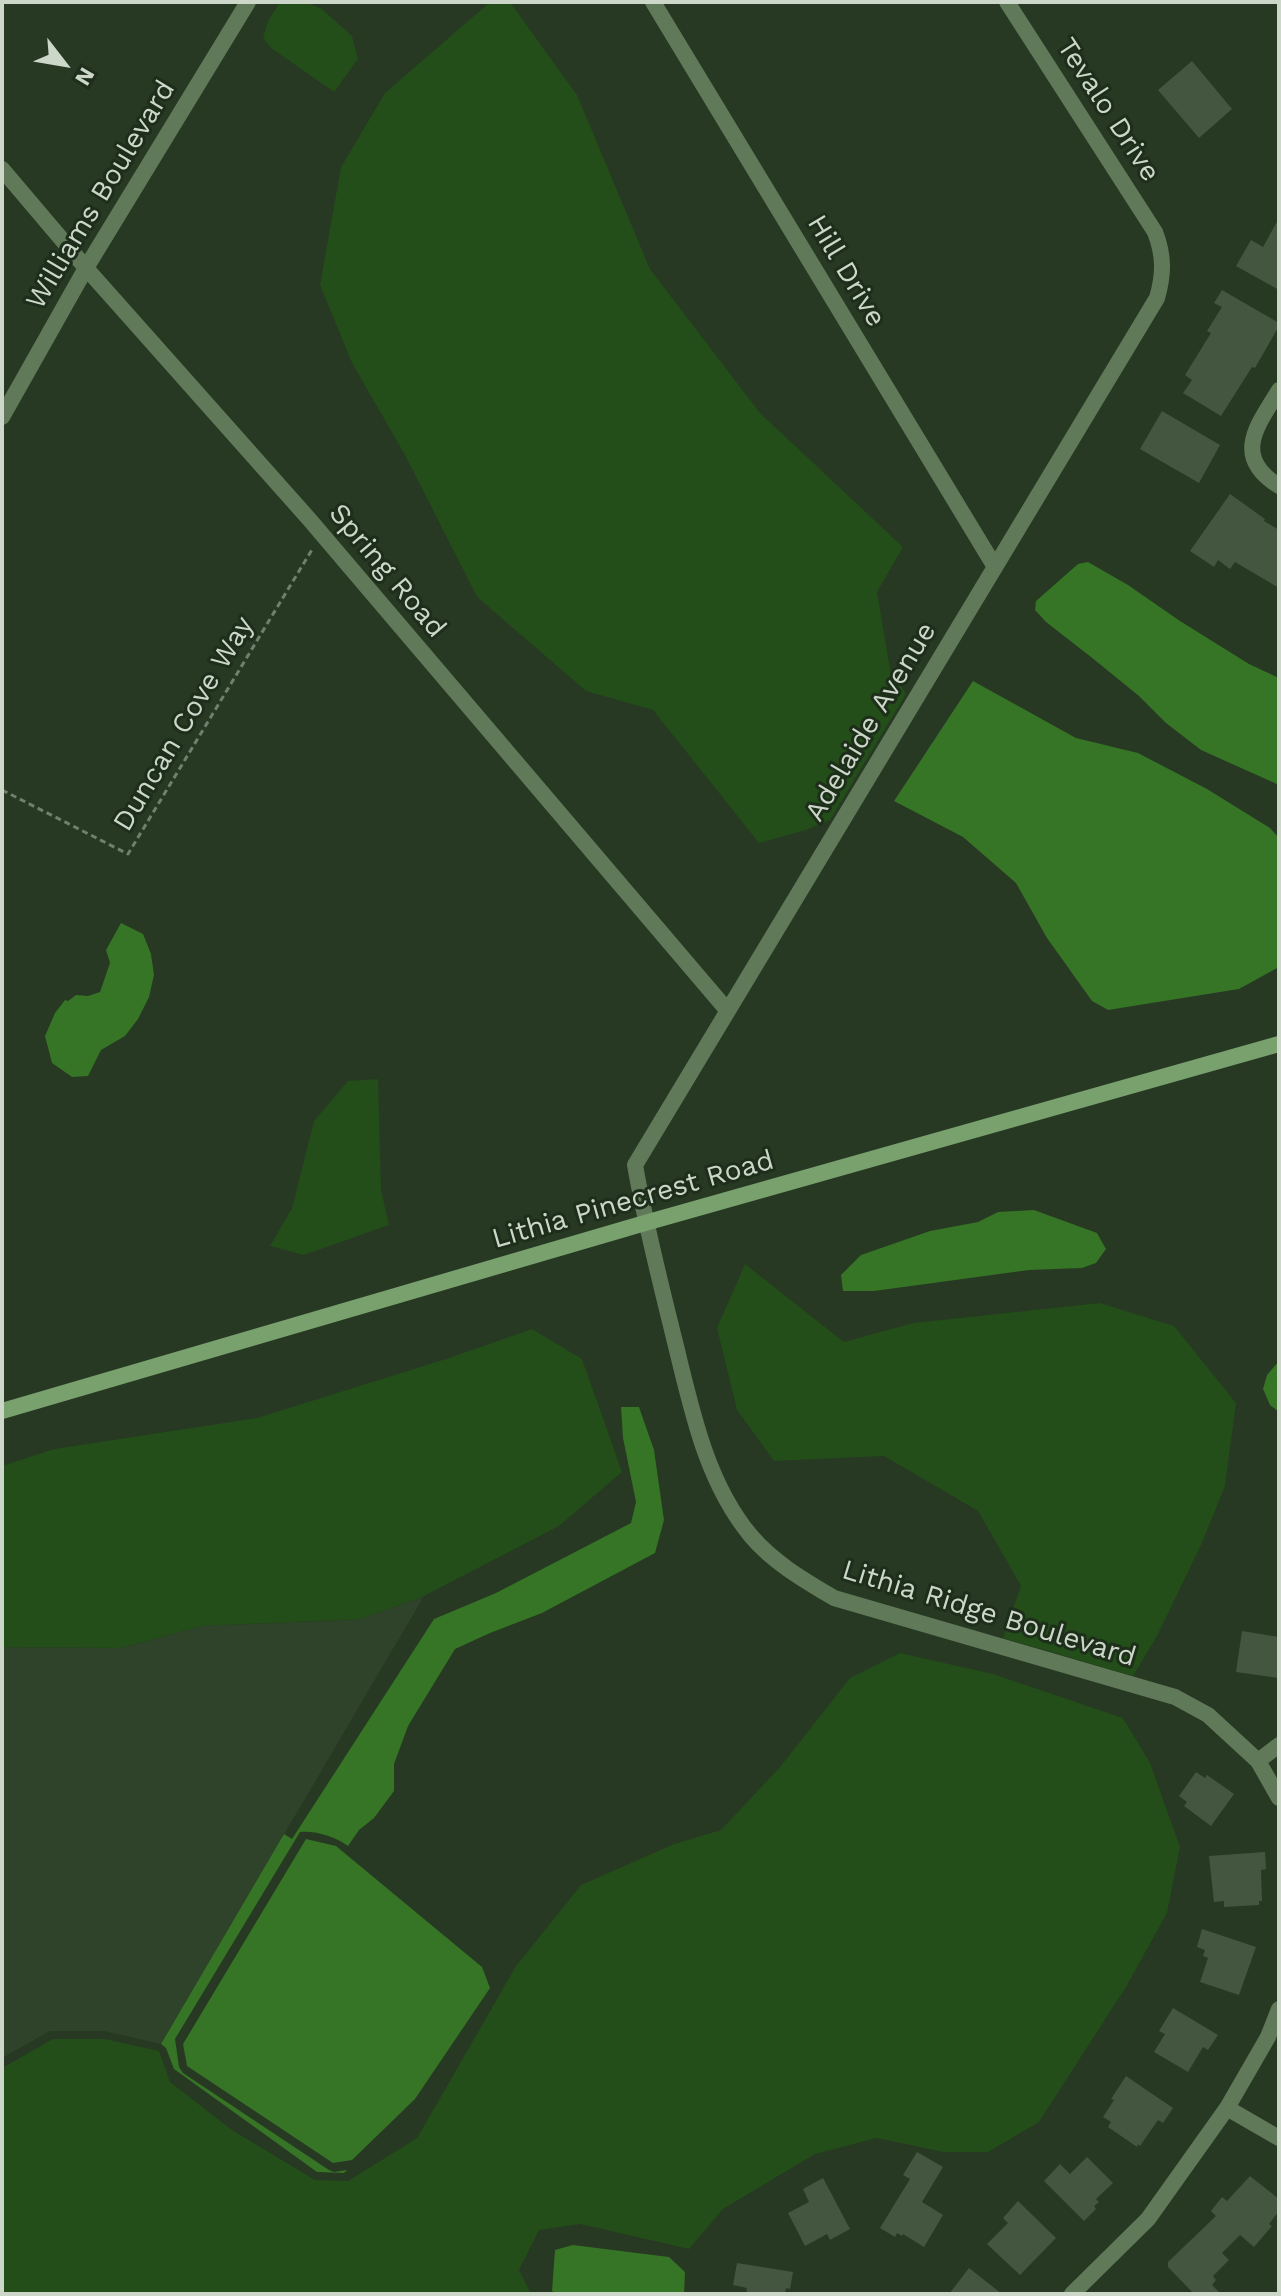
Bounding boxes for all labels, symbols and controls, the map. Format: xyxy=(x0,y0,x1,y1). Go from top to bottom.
north arrow xyxy=(24,24,104,104)
street label: Tevalo Drive xyxy=(1049,32,1167,188)
text: N xyxy=(70,63,100,90)
street label: Williams Boulevard xyxy=(19,74,183,316)
street label: Hill Drive xyxy=(800,209,892,333)
street label: Spring Road xyxy=(321,497,453,645)
street label: Duncan Cove Way xyxy=(107,610,261,838)
street label: Adelaide Avenue xyxy=(798,616,944,828)
street label: Lithia Pinecrest Road xyxy=(488,1144,778,1256)
street label: Lithia Ridge Boulevard xyxy=(838,1553,1140,1675)

